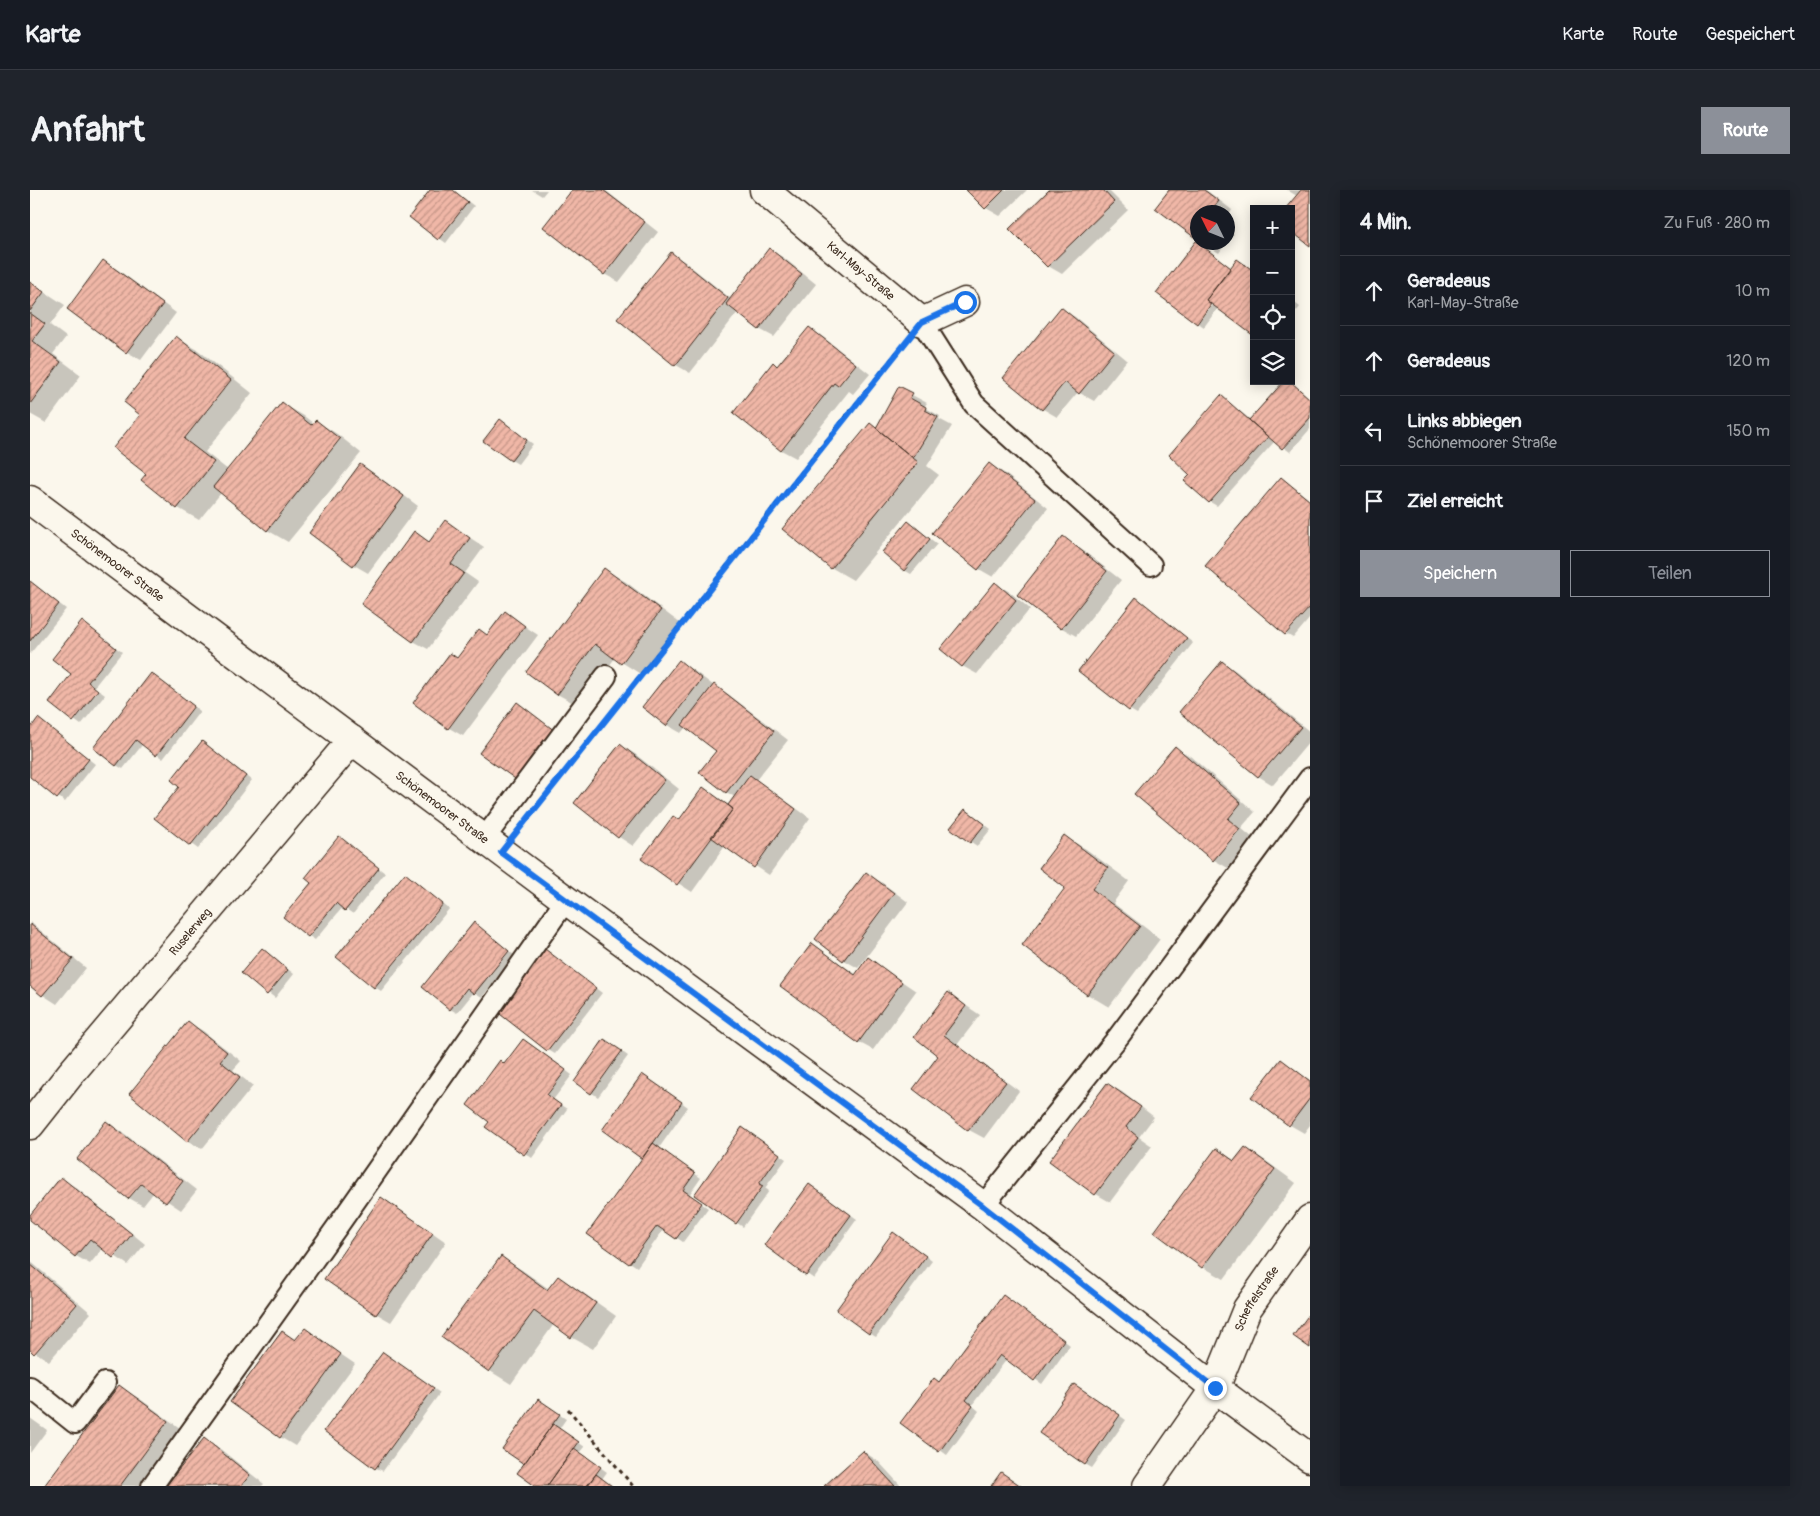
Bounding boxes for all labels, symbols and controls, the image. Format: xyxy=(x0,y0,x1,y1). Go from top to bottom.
text: Karte xyxy=(25,20,81,49)
text: Karte xyxy=(1562,23,1604,46)
text: Route xyxy=(1632,23,1677,46)
text: Gespeichert xyxy=(1705,23,1795,46)
button: Route xyxy=(1701,107,1790,154)
text: Anfahrt xyxy=(30,108,145,152)
north arrow xyxy=(1190,205,1235,250)
map controls xyxy=(1250,205,1295,385)
button: + xyxy=(1250,205,1295,250)
text: 4 Min. xyxy=(1360,209,1412,236)
text: Zu Fuß · 280 m xyxy=(1663,213,1770,233)
street label: Karl-May-Straße xyxy=(823,239,897,304)
button: − xyxy=(1250,250,1295,295)
text: Geradeaus xyxy=(1407,269,1490,293)
icon: ahead xyxy=(1360,277,1388,305)
text: 10 m xyxy=(1735,281,1770,301)
route start xyxy=(954,291,977,314)
text: Karl-May-Straße xyxy=(1407,293,1519,313)
button: locate xyxy=(1250,295,1295,340)
button: layers xyxy=(1250,340,1295,385)
icon: ahead xyxy=(1360,347,1388,375)
text: Geradeaus xyxy=(1407,349,1490,373)
text: 120 m xyxy=(1726,351,1770,371)
text: Links abbiegen xyxy=(1407,409,1522,433)
icon: left xyxy=(1360,417,1388,445)
text: 150 m xyxy=(1726,421,1770,441)
text: Schönemoorer Straße xyxy=(1407,433,1557,453)
icon: arrive xyxy=(1360,487,1388,515)
text: Ziel erreicht xyxy=(1407,489,1503,513)
street label: Schönemoorer Straße xyxy=(67,526,167,605)
button: Speichern xyxy=(1360,550,1560,597)
button: Teilen xyxy=(1570,550,1770,597)
street label: Schönemoorer Straße xyxy=(392,768,491,848)
street label: Ruselerweg xyxy=(166,905,215,959)
street label: Scheffelstraße xyxy=(1232,1264,1283,1334)
route end xyxy=(1204,1377,1227,1400)

